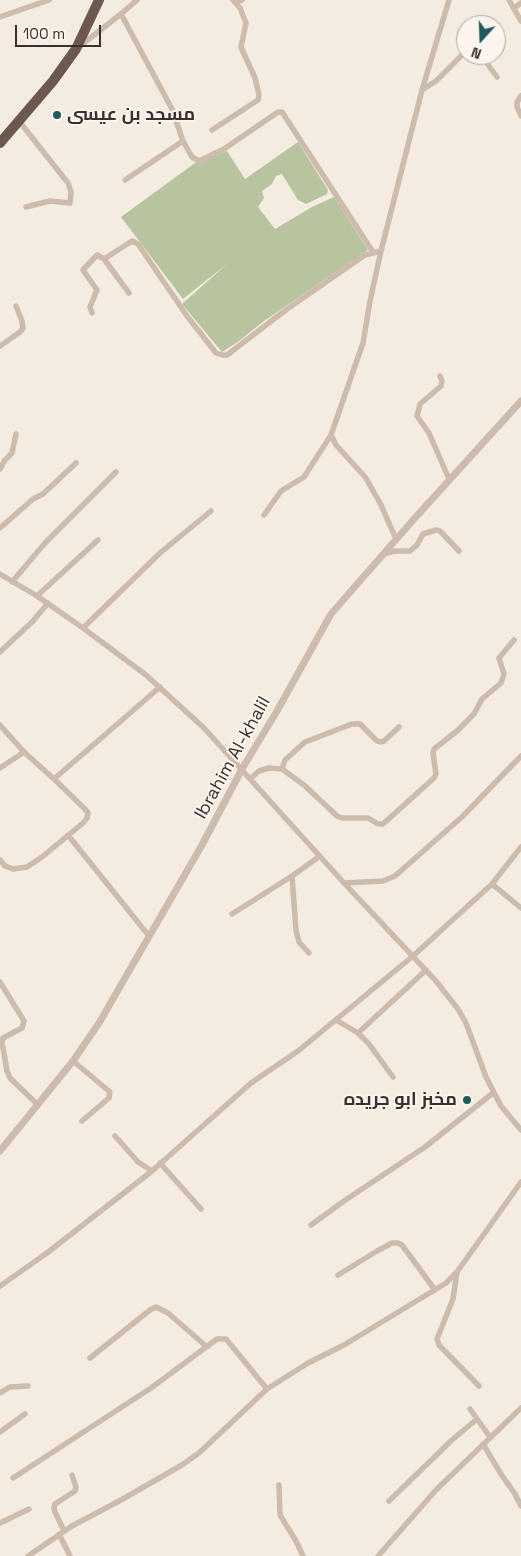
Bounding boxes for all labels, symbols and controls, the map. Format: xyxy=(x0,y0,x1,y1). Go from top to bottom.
scale bar xyxy=(18,15,104,47)
north arrow xyxy=(456,15,506,65)
text: 100 m xyxy=(23,24,65,43)
text: N xyxy=(469,43,484,63)
place label: مسجد بن عيسى xyxy=(67,104,195,126)
marker: مسجد بن عيسى xyxy=(51,109,63,121)
street label: Ibrahim Al-khalil xyxy=(190,693,276,823)
place label: مخبز ابو جريده xyxy=(344,1089,457,1111)
marker: مخبز ابو جريده xyxy=(461,1094,473,1106)

